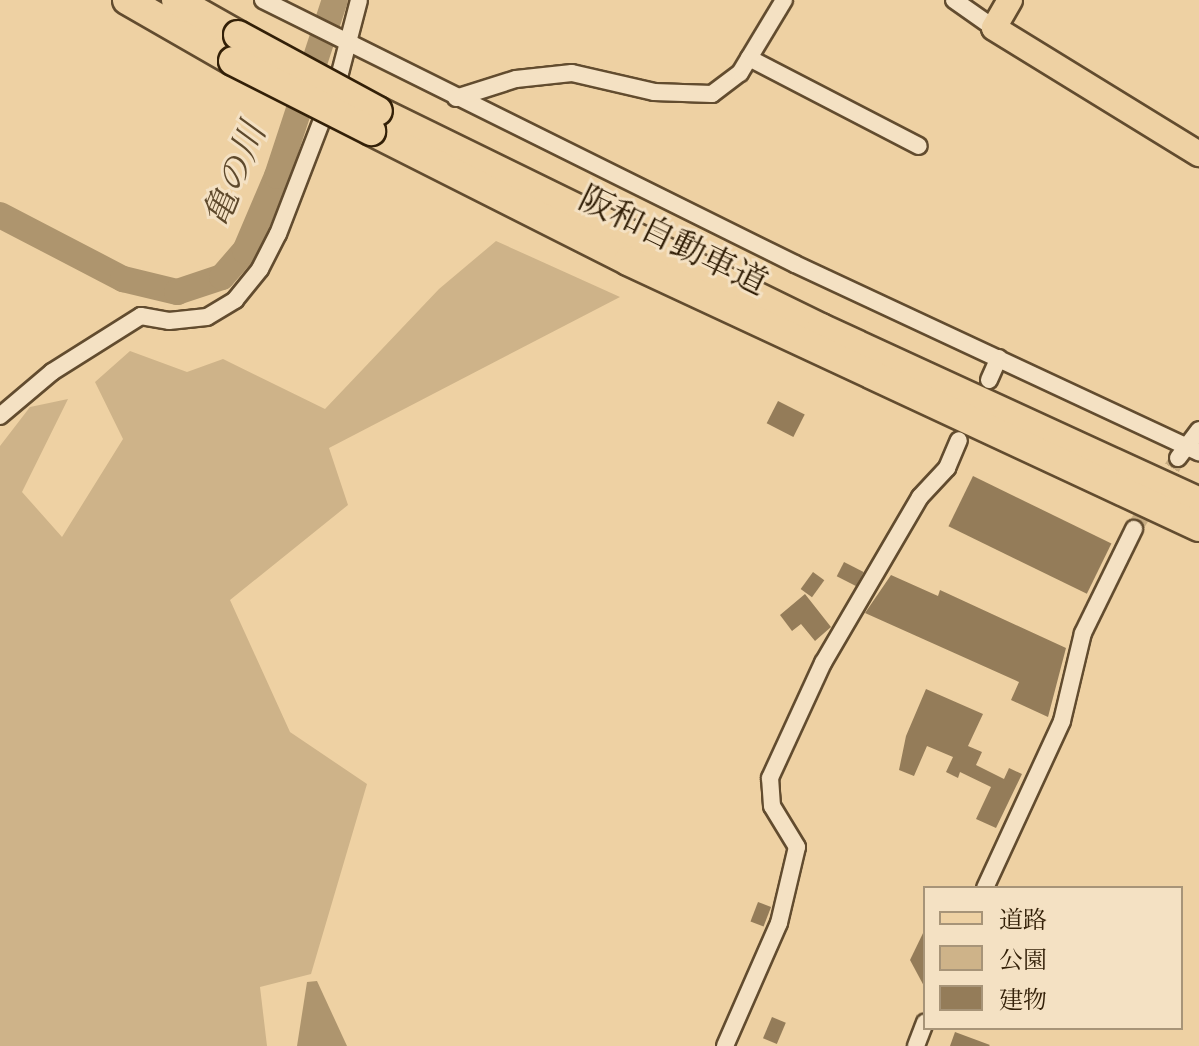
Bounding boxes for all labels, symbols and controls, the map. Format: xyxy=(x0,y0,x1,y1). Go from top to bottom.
water label: 亀の川 xyxy=(195,117,275,233)
street label: 阪和自動車道 xyxy=(572,178,774,304)
legend xyxy=(923,886,1183,1030)
text: 道路 xyxy=(999,904,1047,937)
text: 公園 xyxy=(999,944,1047,977)
text: 建物 xyxy=(999,984,1047,1017)

